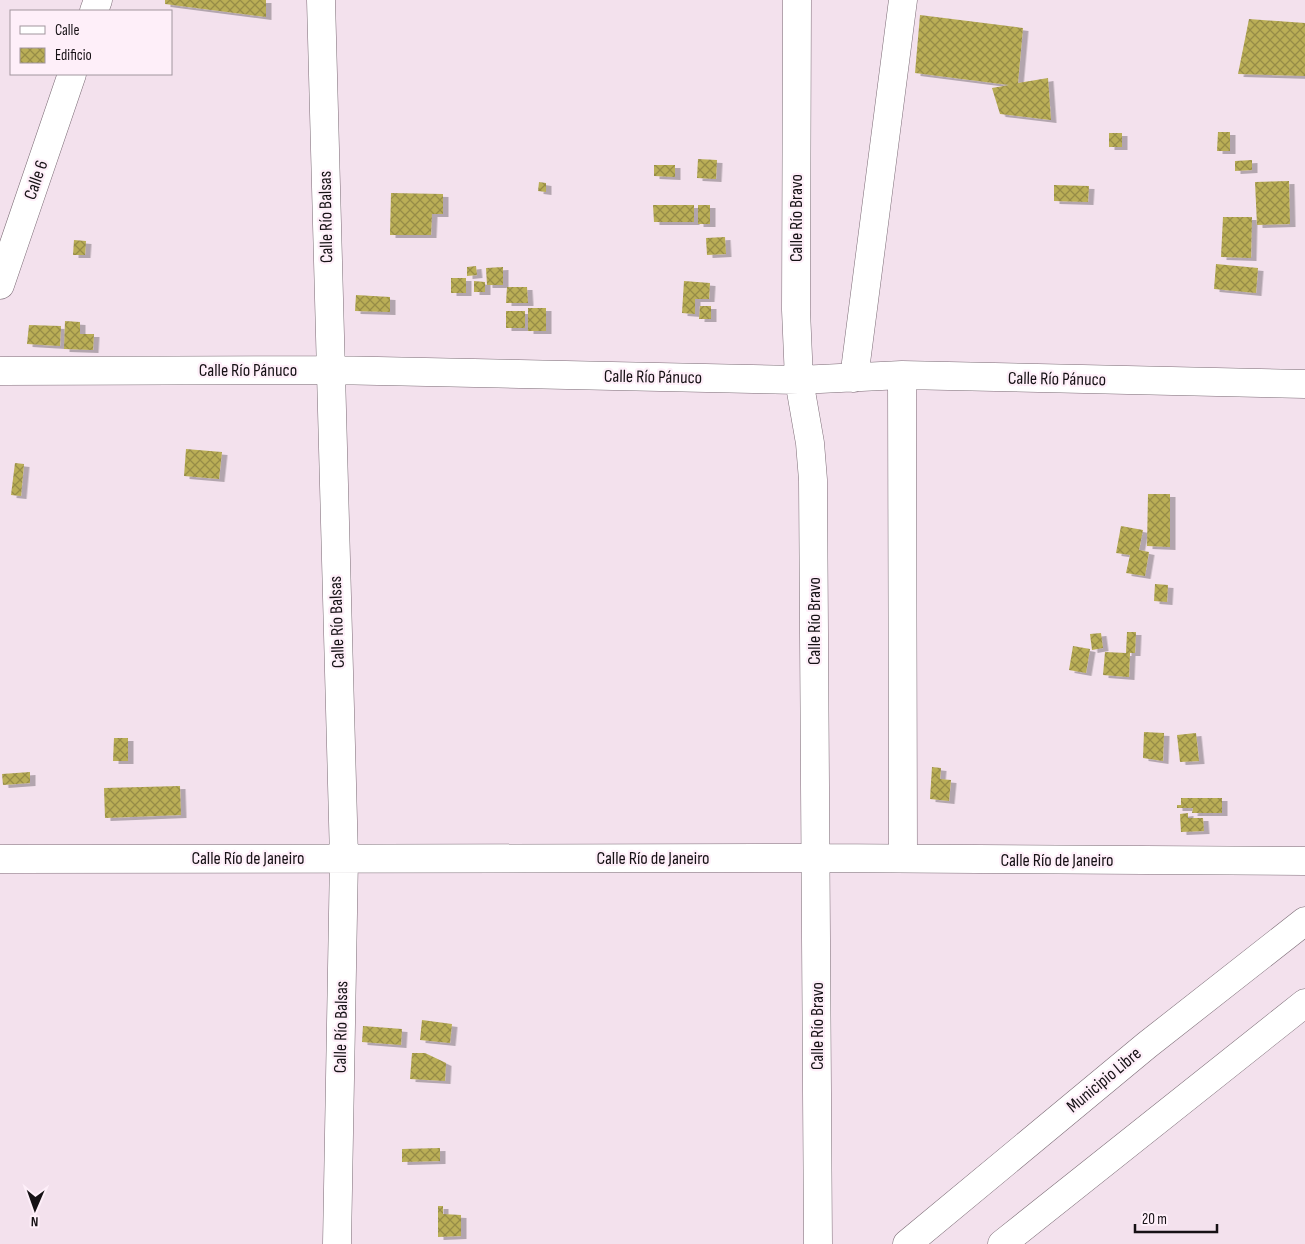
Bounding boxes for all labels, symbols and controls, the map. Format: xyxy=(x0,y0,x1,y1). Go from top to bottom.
legend xyxy=(10,10,172,75)
text: Calle xyxy=(55,21,79,40)
text: Edificio xyxy=(55,46,92,65)
street label: Calle 6 xyxy=(20,158,52,202)
street label: Calle Río Balsas xyxy=(315,171,337,263)
street label: Calle Río Bravo xyxy=(786,174,807,262)
street label: Calle Río Pánuco xyxy=(199,360,297,381)
street label: Calle Río Pánuco xyxy=(604,366,702,388)
street label: Calle Río Pánuco xyxy=(1008,368,1106,390)
street label: Calle Río Balsas xyxy=(325,576,349,668)
street label: Calle Río Bravo xyxy=(804,577,825,665)
street label: Calle Río de Janeiro xyxy=(191,848,305,869)
street label: Calle Río de Janeiro xyxy=(596,848,710,869)
street label: Calle Río de Janeiro xyxy=(1000,850,1114,871)
street label: Calle Río Balsas xyxy=(330,981,352,1073)
street label: Calle Río Bravo xyxy=(807,982,828,1070)
street label: Municipio Libre xyxy=(1063,1043,1145,1117)
north arrow xyxy=(10,1184,60,1234)
scale bar xyxy=(1135,1202,1218,1234)
text: 20 m xyxy=(1142,1210,1167,1229)
text: N xyxy=(31,1213,39,1230)

